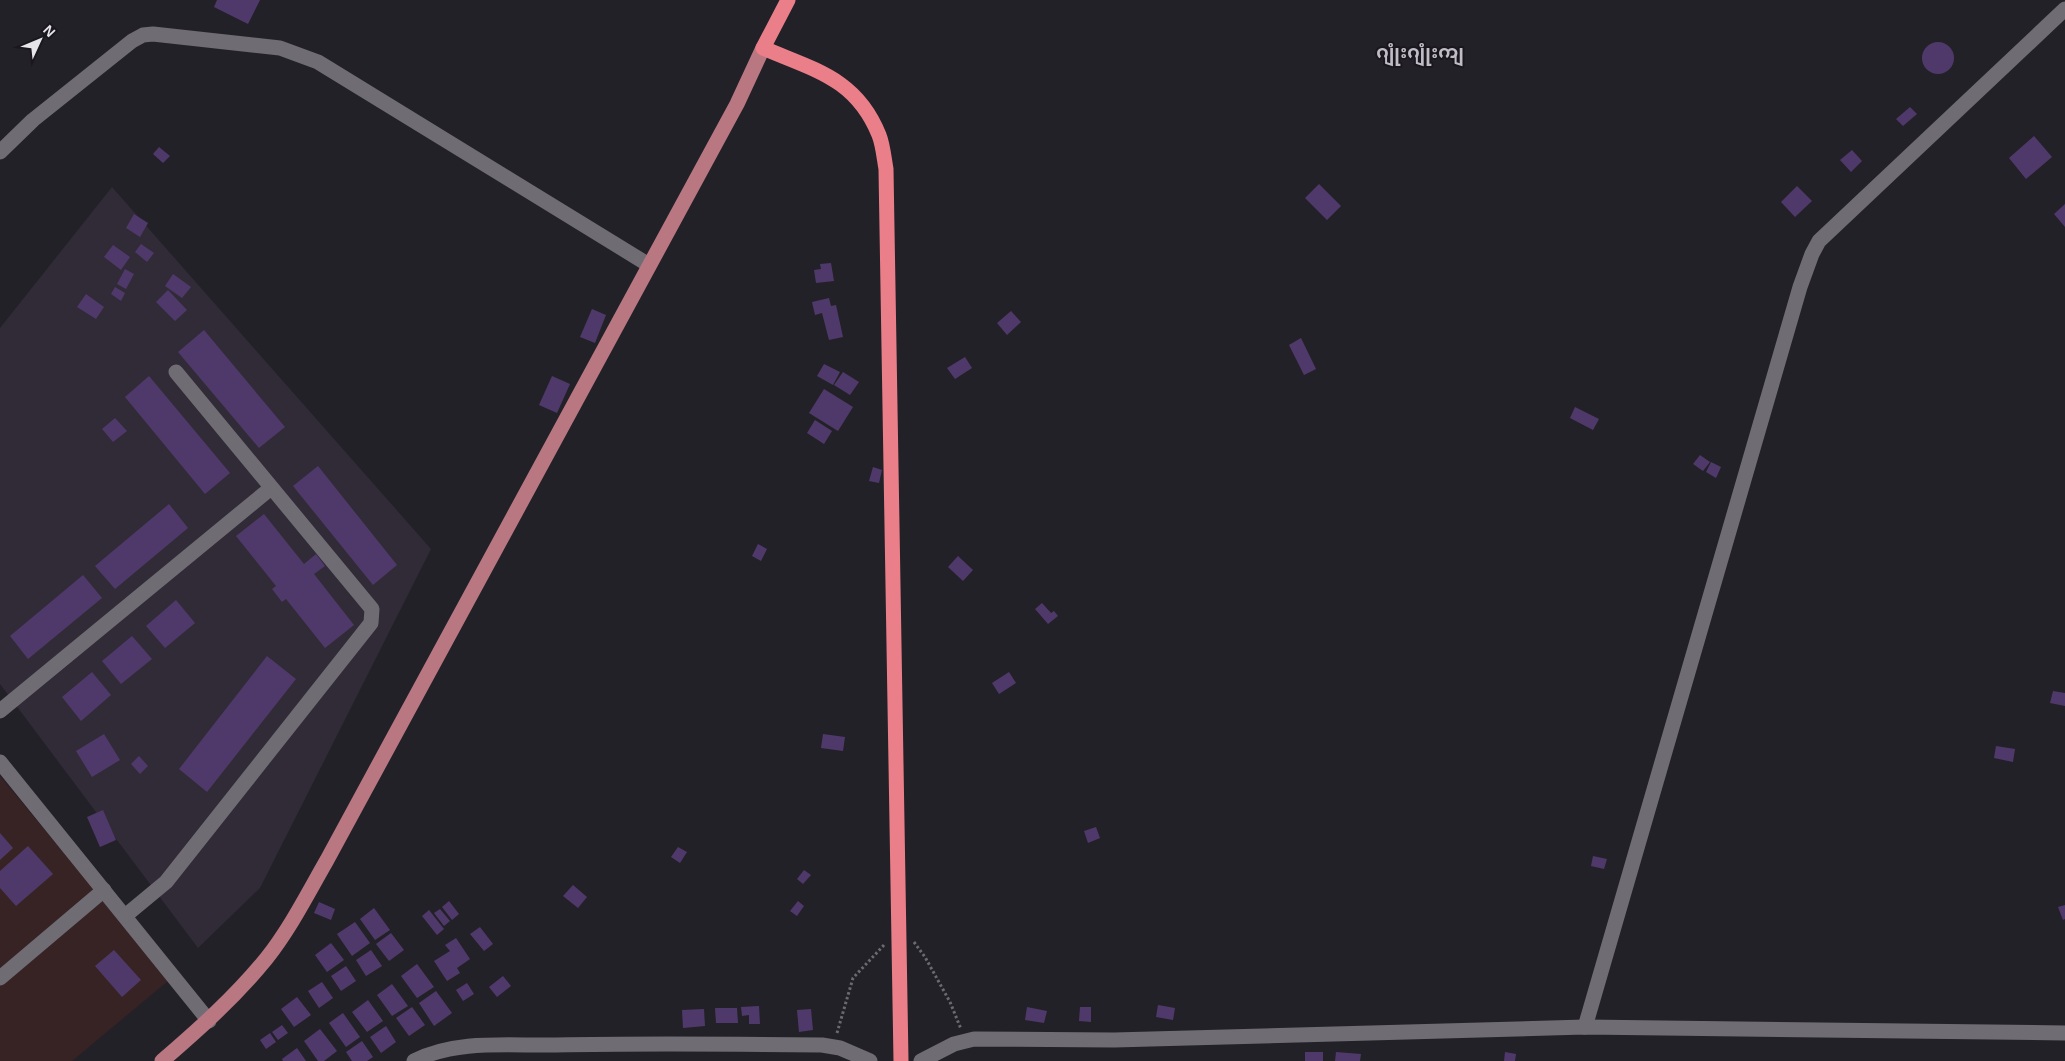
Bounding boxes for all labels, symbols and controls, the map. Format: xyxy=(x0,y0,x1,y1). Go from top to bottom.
north arrow xyxy=(15,15,65,65)
text: N xyxy=(40,22,59,40)
district label: ဂျုံးဂျုံးကျ xyxy=(1376,42,1464,67)

